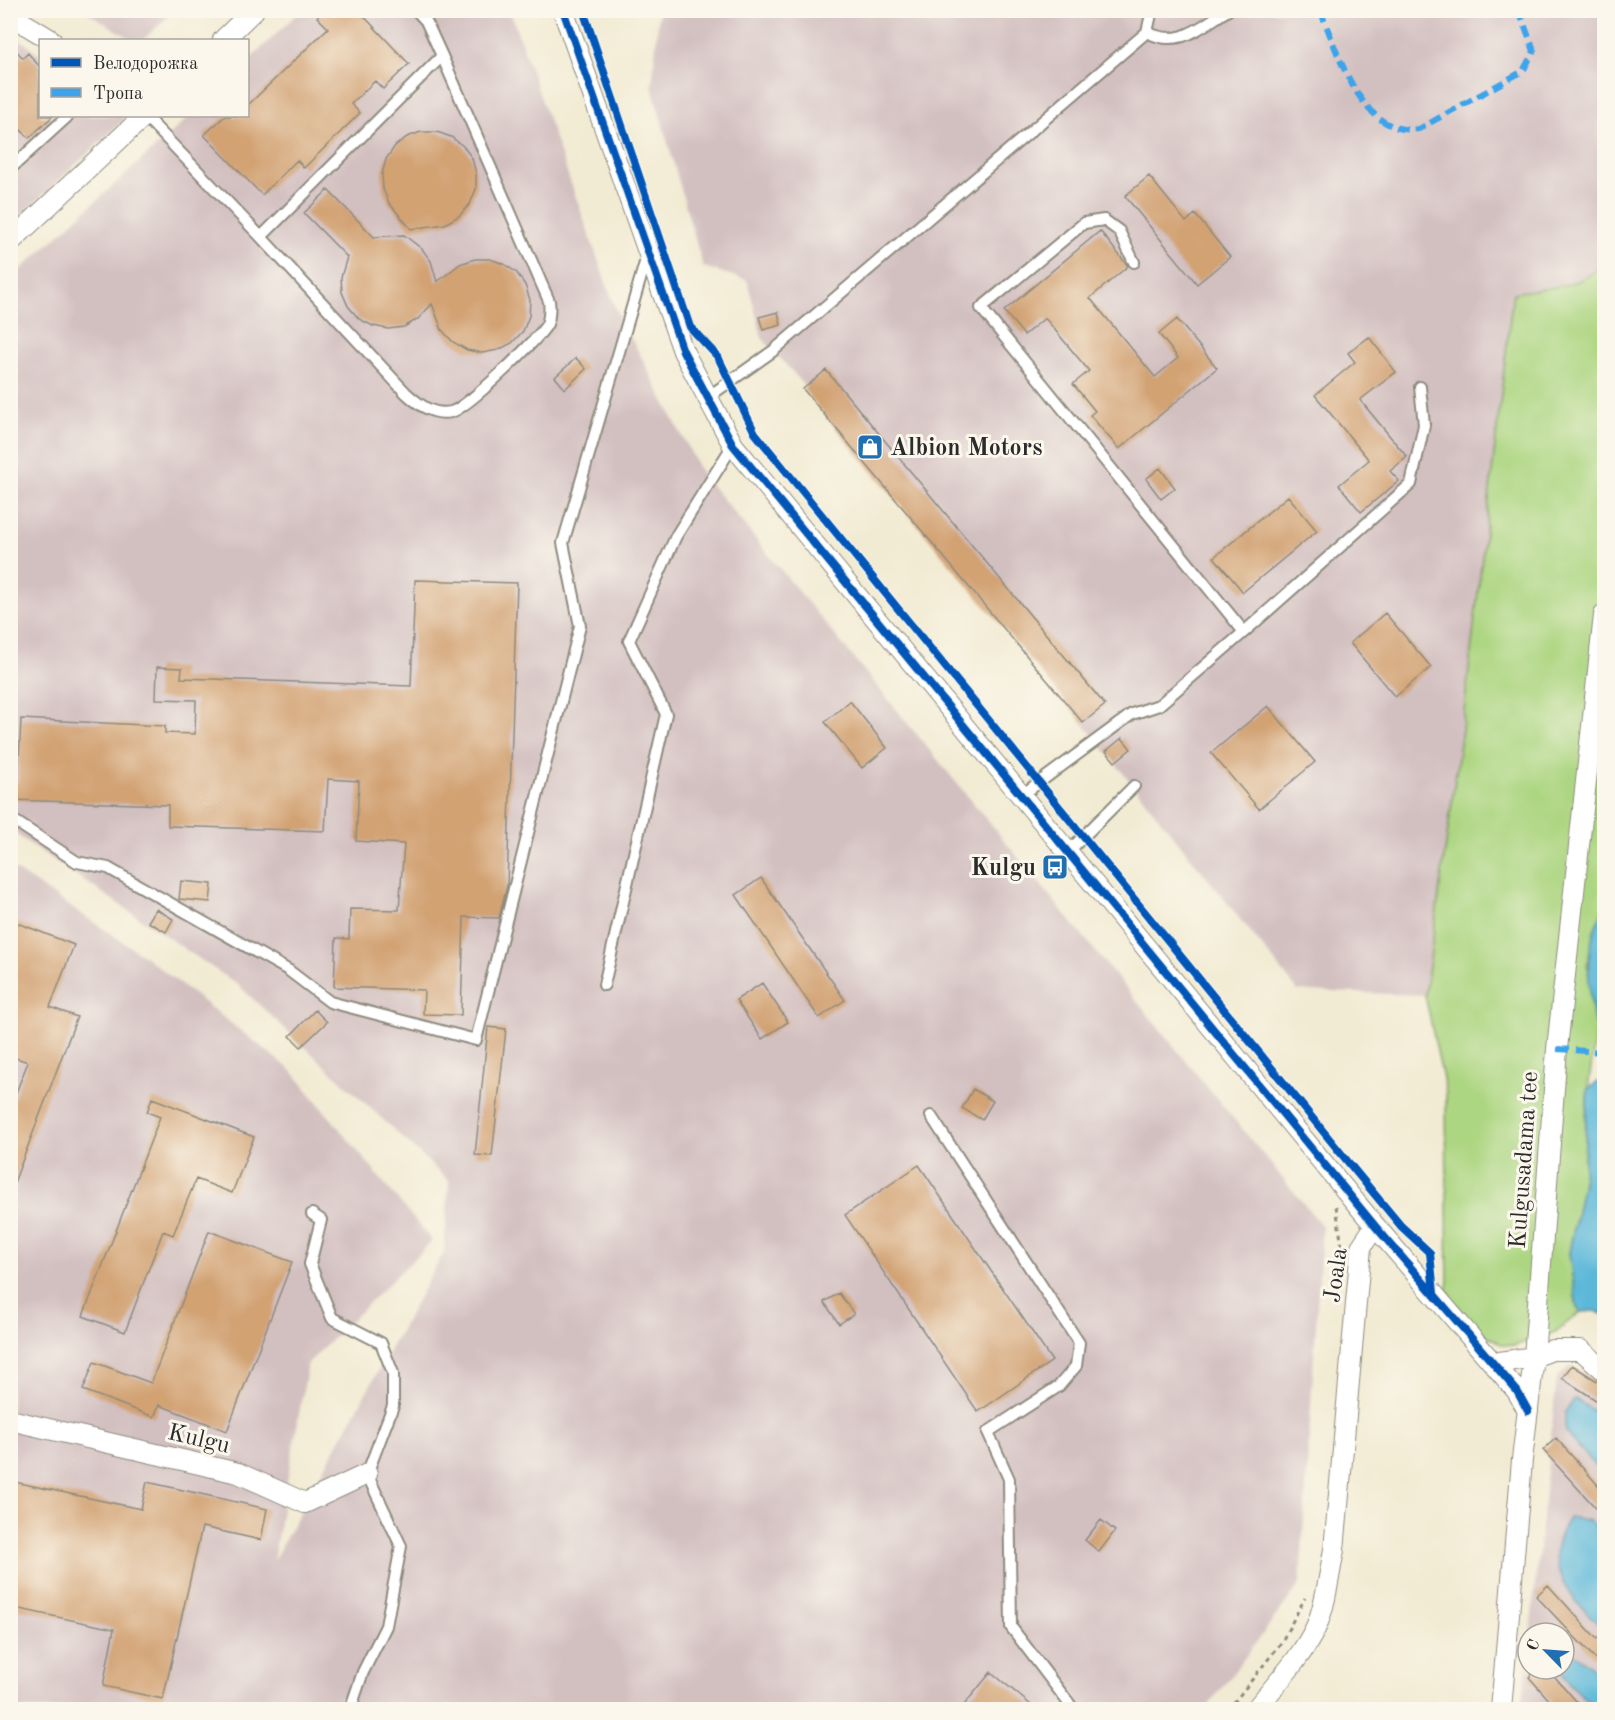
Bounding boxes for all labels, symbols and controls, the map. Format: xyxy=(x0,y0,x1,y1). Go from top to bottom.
legend xyxy=(39,39,249,117)
text: Велодорожка xyxy=(93,55,198,73)
text: Тропа xyxy=(93,85,143,103)
shop icon: Albion Motors xyxy=(855,432,885,462)
place label: Albion Motors xyxy=(890,437,1042,461)
bus stop icon: Kulgu xyxy=(1040,852,1070,882)
place label: Kulgu xyxy=(970,857,1036,881)
street label: Kulgusadama tee xyxy=(1507,1071,1543,1250)
street label: Joala xyxy=(1321,1246,1353,1304)
street label: Kulgu xyxy=(165,1421,232,1459)
north arrow xyxy=(1516,1621,1576,1681)
text: С xyxy=(1525,1637,1544,1654)

